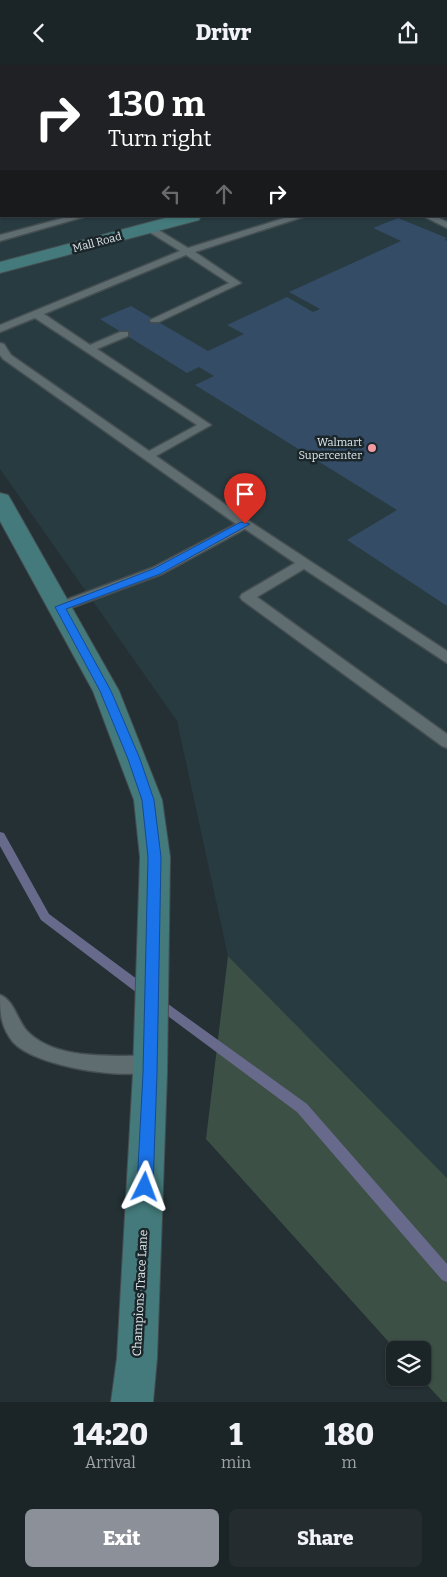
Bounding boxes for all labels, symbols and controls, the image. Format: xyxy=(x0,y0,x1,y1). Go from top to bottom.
icon: back xyxy=(25,19,53,47)
text: Drivr xyxy=(196,19,251,46)
icon: share xyxy=(394,19,422,47)
text: 130 m xyxy=(108,83,205,125)
icon: right xyxy=(25,85,90,150)
text: Turn right xyxy=(108,125,211,152)
icon: left xyxy=(157,180,185,208)
icon: ahead xyxy=(210,180,238,208)
icon: right xyxy=(263,180,291,208)
street label: Mall Road xyxy=(71,230,123,255)
place label: Walmart Supercenter xyxy=(298,436,362,462)
marker: Walmart Supercenter xyxy=(366,442,378,454)
pin xyxy=(224,473,266,524)
icon: arrive xyxy=(231,480,259,508)
position arrow xyxy=(118,1160,170,1212)
street label: Champions Trace Lane xyxy=(130,1229,150,1357)
map controls xyxy=(386,1341,431,1386)
button: layers xyxy=(386,1341,431,1386)
text: 14:20 xyxy=(73,1417,148,1453)
text: 1 xyxy=(229,1417,243,1453)
text: 180 xyxy=(324,1417,374,1453)
text: Arrival xyxy=(85,1453,136,1472)
text: min xyxy=(221,1453,251,1472)
text: m xyxy=(341,1453,357,1472)
button: Exit xyxy=(25,1509,219,1567)
button: Share xyxy=(229,1509,422,1567)

